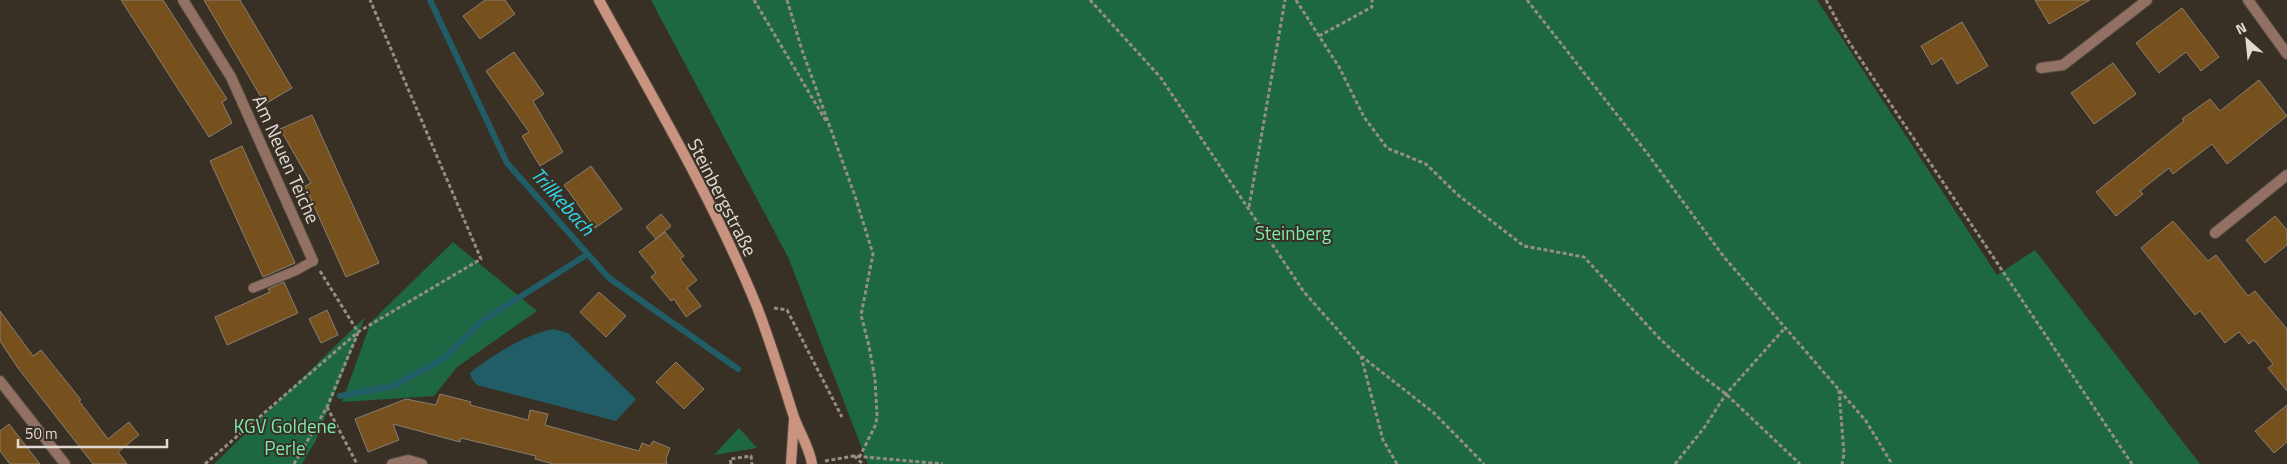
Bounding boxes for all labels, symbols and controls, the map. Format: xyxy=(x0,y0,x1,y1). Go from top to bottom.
north arrow xyxy=(2222,15,2272,65)
text: N xyxy=(2232,16,2250,40)
street label: Am Neuen Teiche xyxy=(246,90,328,228)
street label: Steinbergstraße xyxy=(681,133,765,261)
water label: Trillkebach xyxy=(524,160,603,243)
park label: Steinberg xyxy=(1255,218,1332,247)
park label: KGV Goldene Perle xyxy=(234,411,336,462)
scale bar xyxy=(18,416,166,448)
text: 50 m xyxy=(25,422,58,445)

